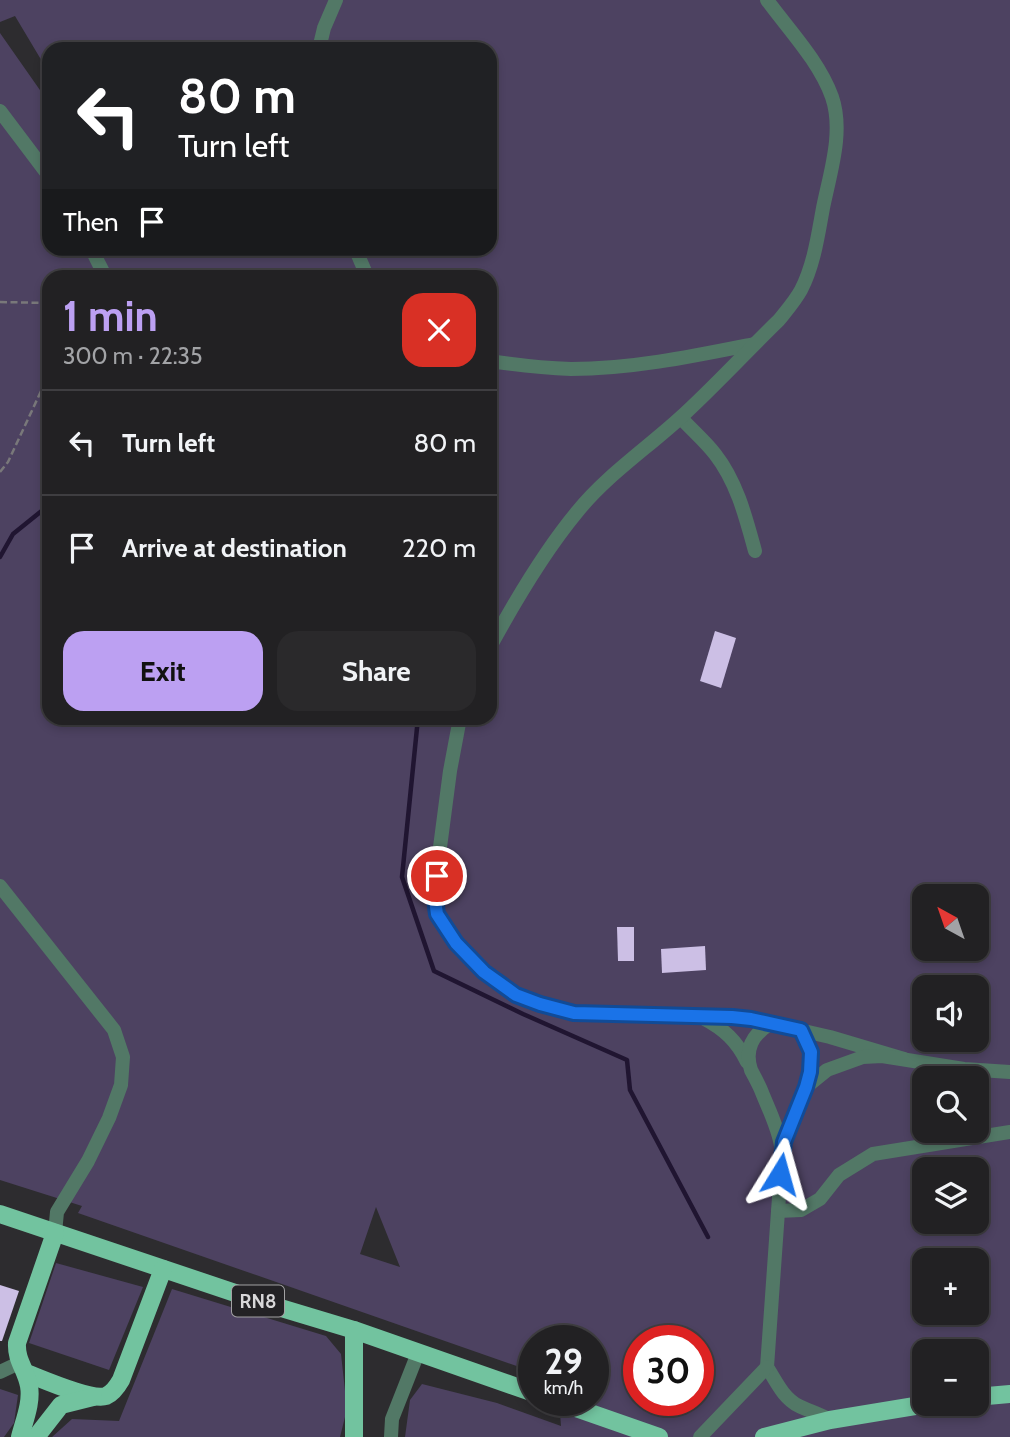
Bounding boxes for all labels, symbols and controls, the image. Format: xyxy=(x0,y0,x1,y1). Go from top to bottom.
text: 80 m xyxy=(178,66,296,125)
icon: left xyxy=(63,70,154,161)
text: Turn left xyxy=(178,126,289,165)
icon: arrive xyxy=(133,203,171,241)
text: Then xyxy=(63,206,119,238)
text: 1 min xyxy=(63,290,158,342)
button: close xyxy=(402,293,476,367)
text: 300 m · 22:35 xyxy=(63,342,203,370)
icon: left xyxy=(63,424,101,462)
text: Turn left xyxy=(122,427,215,459)
text: 80 m xyxy=(413,427,476,459)
icon: arrive xyxy=(63,529,101,567)
text: Arrive at destination xyxy=(122,532,347,564)
text: 220 m xyxy=(402,532,476,564)
button: Exit xyxy=(63,631,263,711)
button: Share xyxy=(277,631,476,711)
pin xyxy=(407,846,467,906)
icon: arrive xyxy=(418,857,456,895)
north arrow xyxy=(912,884,989,961)
map controls xyxy=(912,884,989,1416)
button: sound xyxy=(912,975,989,1052)
button: search xyxy=(912,1066,989,1143)
position arrow xyxy=(743,1137,817,1211)
button: layers xyxy=(912,1157,989,1234)
button: + xyxy=(912,1248,989,1325)
road number: RN8 xyxy=(232,1286,284,1316)
speed limit sign: 30 xyxy=(623,1325,714,1416)
button: − xyxy=(912,1339,989,1416)
text: 29 xyxy=(544,1340,583,1383)
text: km/h xyxy=(544,1377,583,1399)

